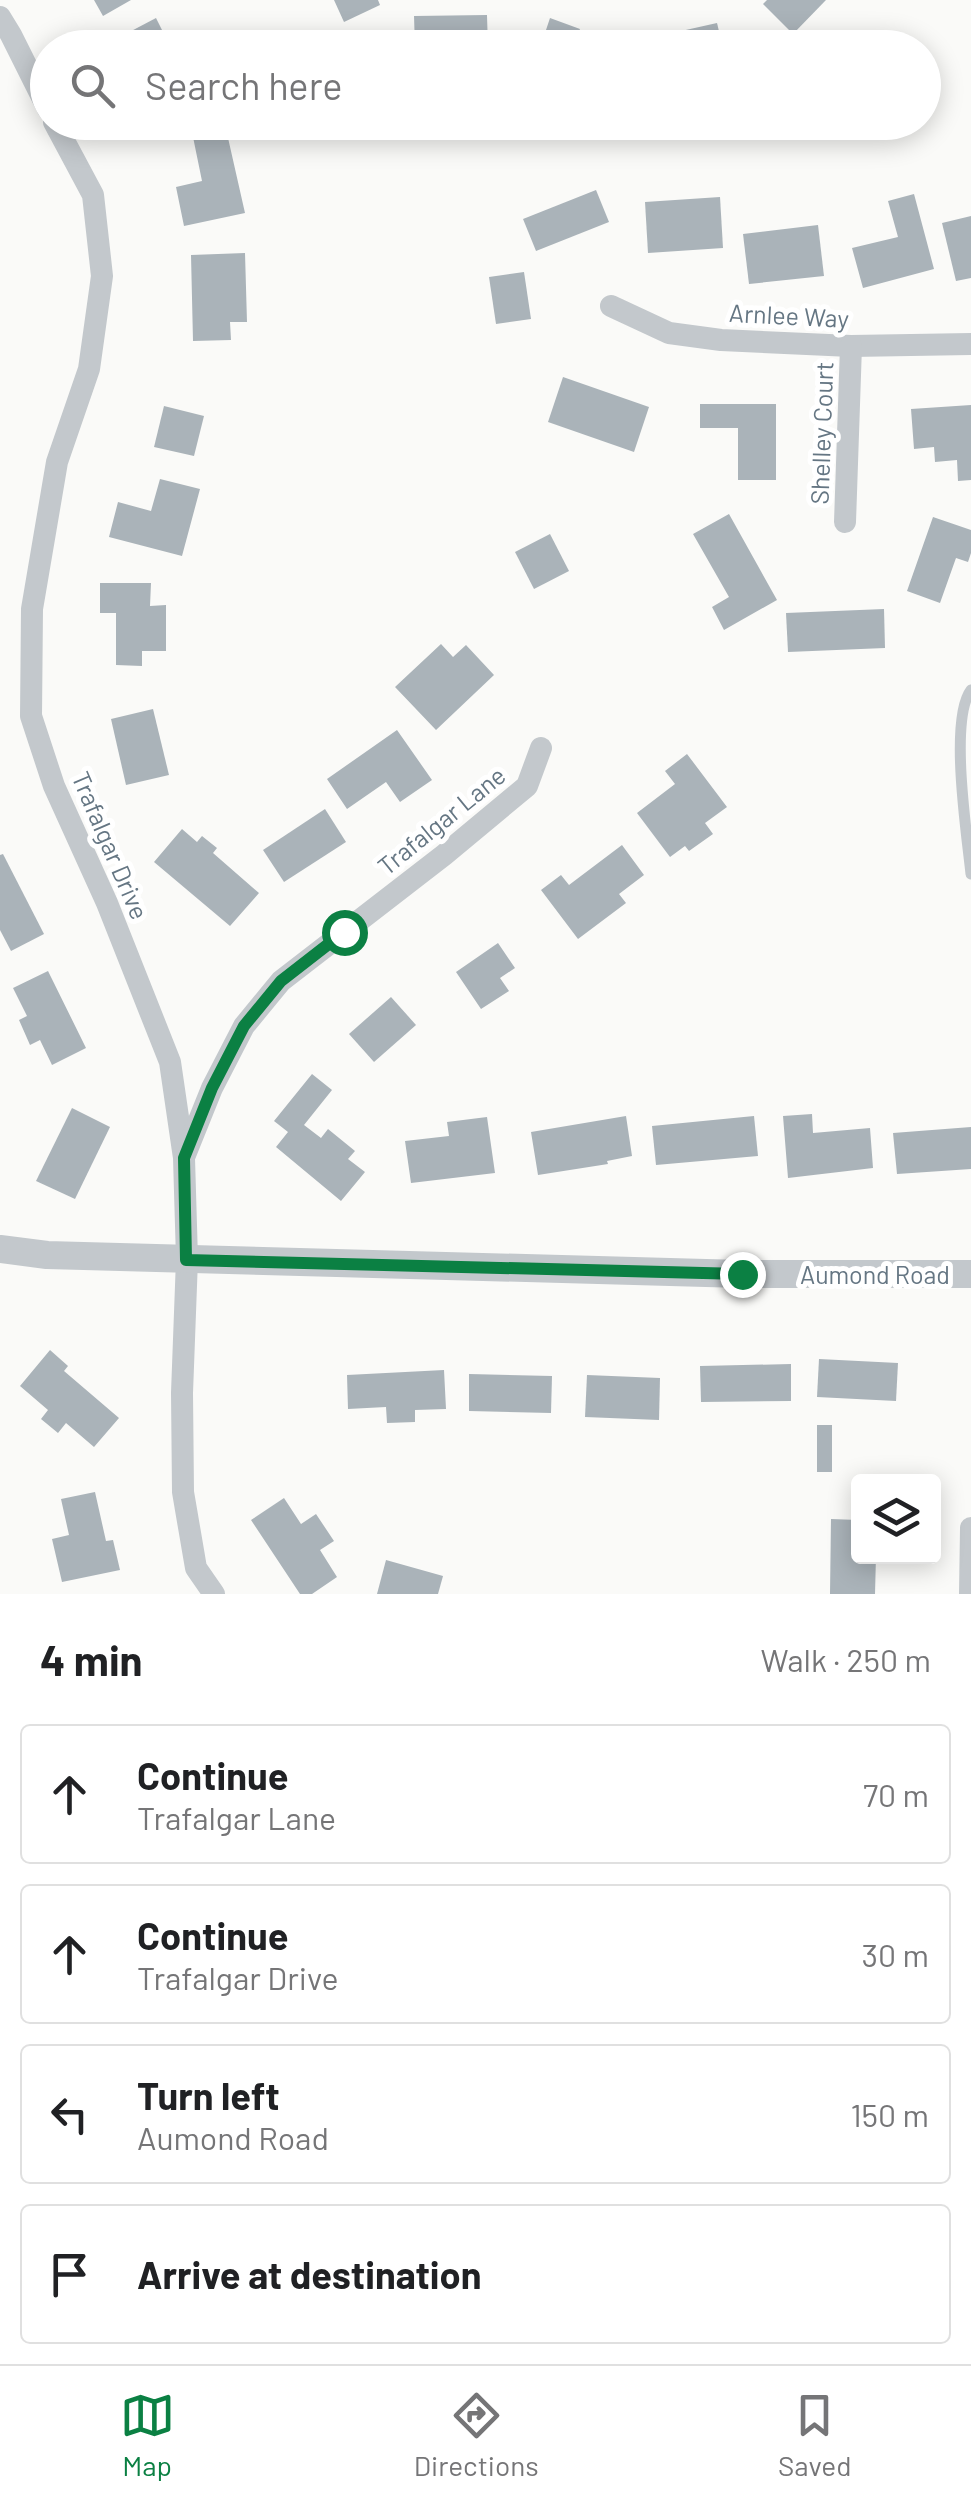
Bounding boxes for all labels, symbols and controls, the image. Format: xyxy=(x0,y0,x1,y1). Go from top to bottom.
search box xyxy=(30,30,941,140)
icon: search xyxy=(65,58,120,113)
text: Search here xyxy=(145,62,343,108)
street label: Arnlee Way xyxy=(728,297,850,333)
street label: Shelley Court xyxy=(804,361,838,505)
street label: Trafalgar Lane xyxy=(371,759,511,881)
street label: Trafalgar Drive xyxy=(66,767,156,923)
route start xyxy=(322,910,368,956)
route end xyxy=(720,1252,766,1298)
street label: Aumond Road xyxy=(800,1259,950,1289)
map controls xyxy=(851,1474,941,1564)
button: layers xyxy=(851,1474,941,1564)
text: 4 min xyxy=(40,1634,143,1684)
text: Walk · 250 m xyxy=(761,1640,931,1678)
text: Continue xyxy=(137,1752,288,1798)
icon: ahead xyxy=(42,1767,97,1822)
text: 70 m xyxy=(863,1775,929,1813)
text: Trafalgar Lane xyxy=(137,1798,336,1836)
text: Continue xyxy=(137,1912,288,1958)
icon: ahead xyxy=(42,1927,97,1982)
text: 30 m xyxy=(862,1935,929,1973)
text: Trafalgar Drive xyxy=(137,1958,339,1996)
text: Turn left xyxy=(137,2072,280,2118)
icon: left xyxy=(42,2087,97,2142)
text: 150 m xyxy=(850,2095,929,2133)
text: Aumond Road xyxy=(137,2118,329,2156)
icon: arrive xyxy=(42,2247,97,2302)
text: Arrive at destination xyxy=(137,2251,482,2297)
tab: Map xyxy=(120,2388,175,2482)
tab: Directions xyxy=(414,2388,539,2482)
tab: Saved xyxy=(778,2388,851,2482)

